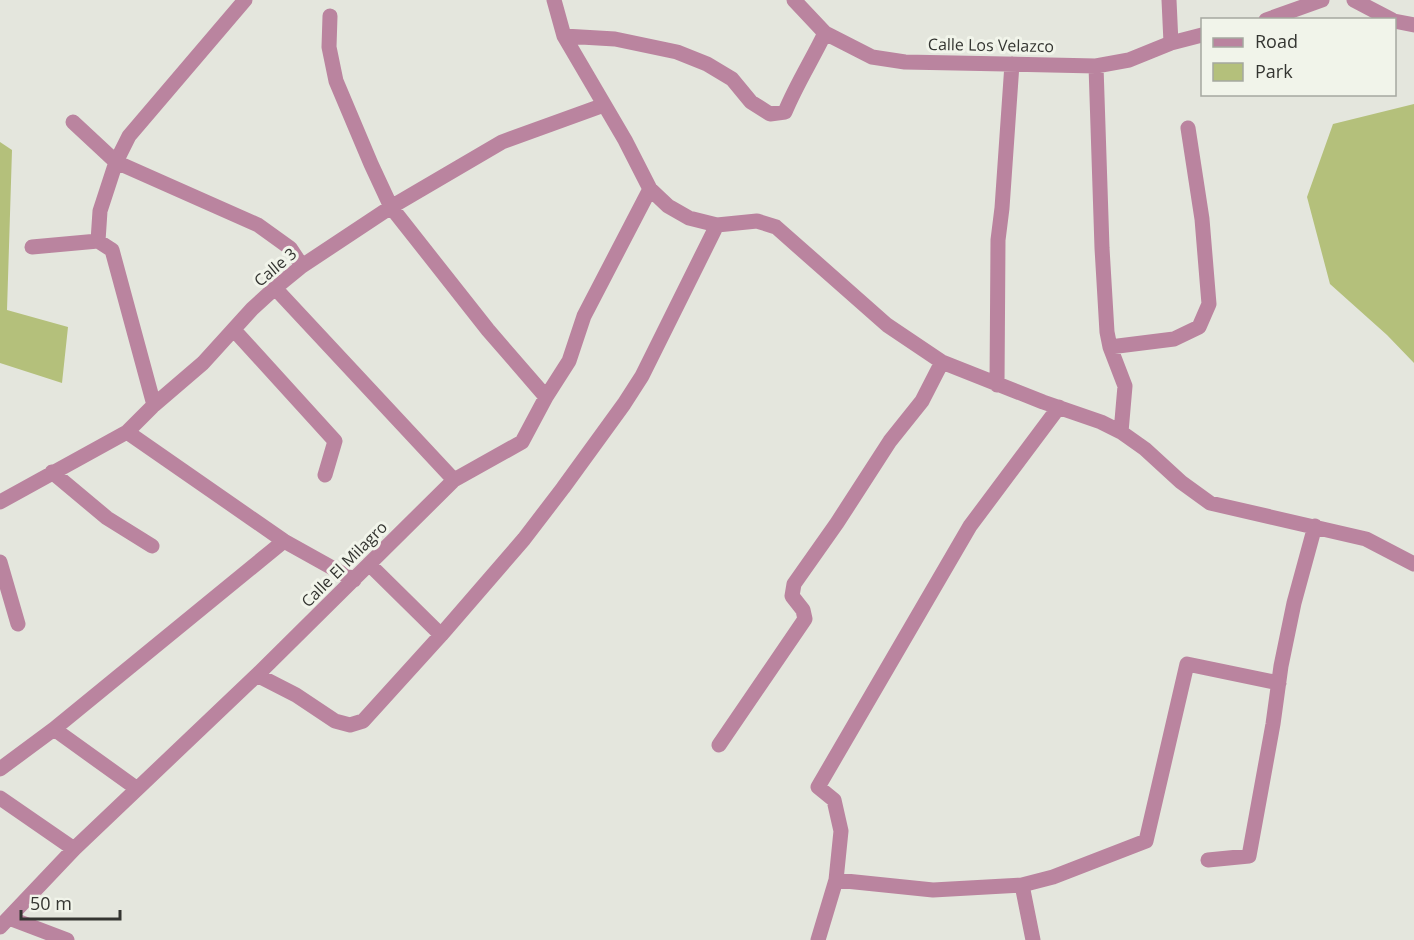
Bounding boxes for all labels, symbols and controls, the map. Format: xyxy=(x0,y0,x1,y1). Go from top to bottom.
legend xyxy=(1201,18,1396,96)
text: Road xyxy=(1255,29,1298,53)
street label: Calle Los Velazco xyxy=(928,33,1054,57)
text: Park xyxy=(1255,59,1293,83)
street label: Calle 3 xyxy=(249,243,301,291)
street label: Calle El Milagro xyxy=(296,516,392,612)
scale bar xyxy=(21,883,120,921)
text: 50 m xyxy=(30,891,72,915)

